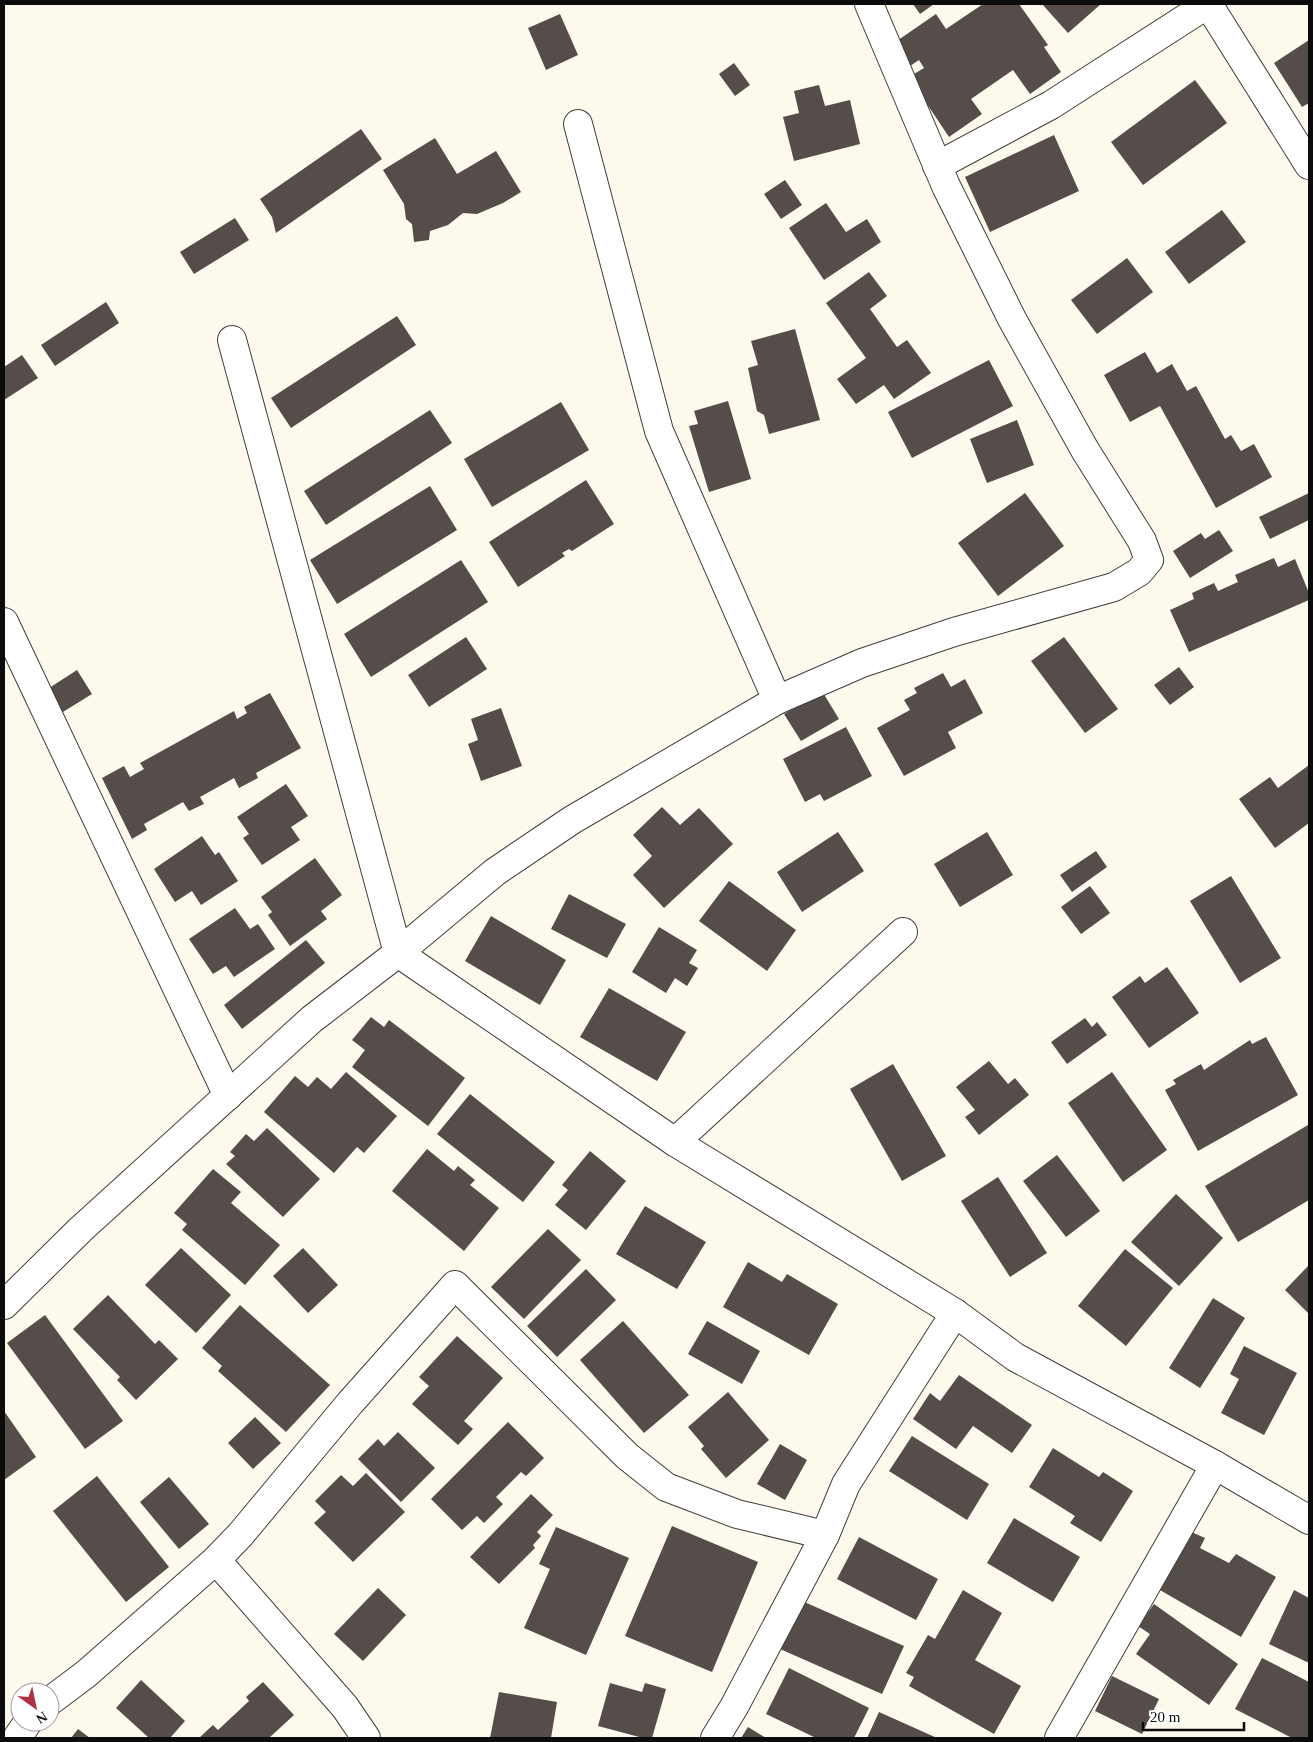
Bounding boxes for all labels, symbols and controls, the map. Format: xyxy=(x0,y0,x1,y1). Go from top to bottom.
north arrow xyxy=(10,1682,60,1732)
scale bar xyxy=(1143,1700,1244,1732)
text: N xyxy=(33,1708,50,1727)
text: 20 m xyxy=(1150,1709,1181,1725)

